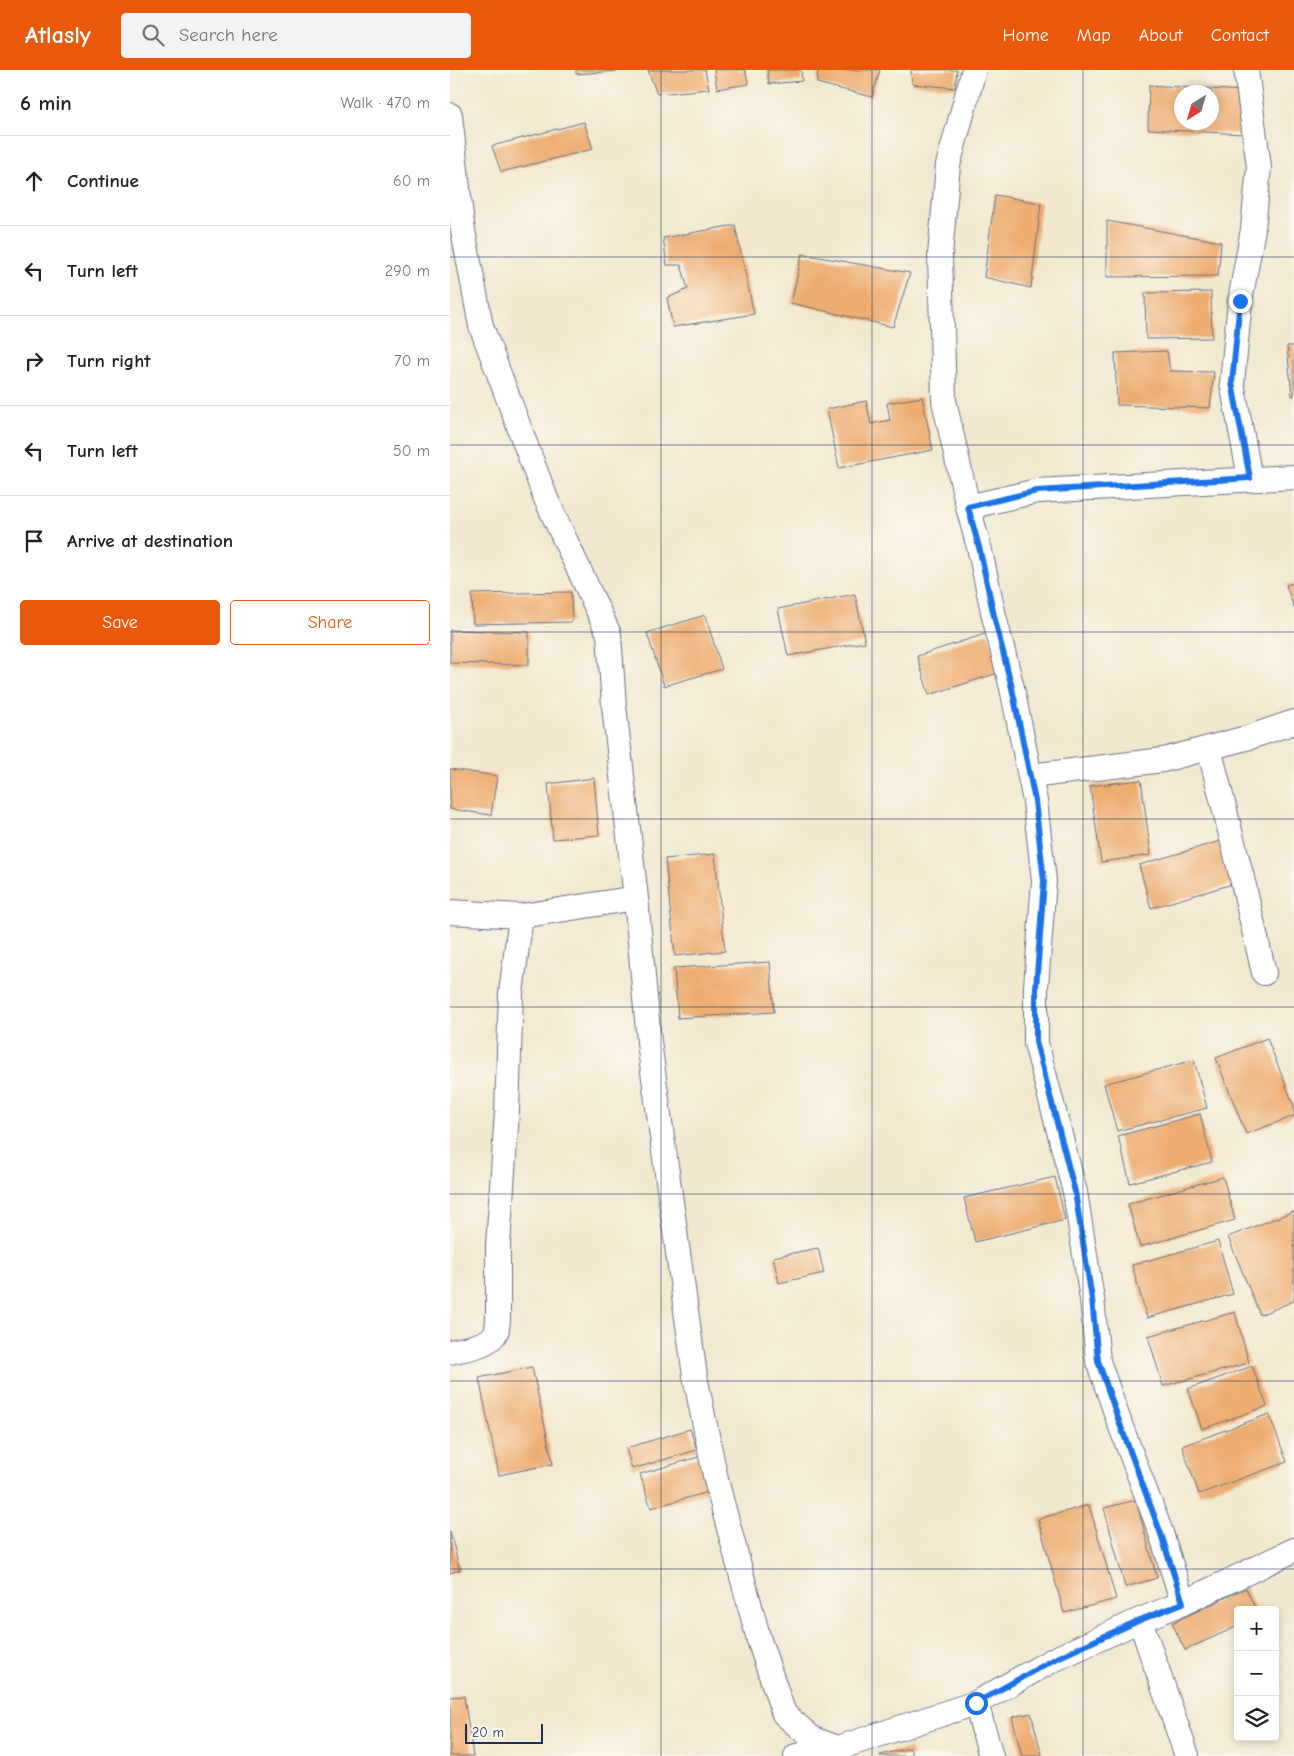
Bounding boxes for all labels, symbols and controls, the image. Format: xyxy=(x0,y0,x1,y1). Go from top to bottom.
search box xyxy=(121,13,471,58)
text: Atlasly xyxy=(25,21,91,49)
icon: search xyxy=(139,21,167,49)
text: Search here xyxy=(179,24,278,46)
text: Home xyxy=(1002,25,1049,46)
text: Map xyxy=(1077,25,1111,46)
text: About xyxy=(1139,25,1183,46)
text: Contact xyxy=(1211,25,1269,46)
north arrow xyxy=(1174,85,1219,130)
text: 6 min xyxy=(20,91,72,115)
text: Walk · 470 m xyxy=(341,94,430,112)
icon: ahead xyxy=(20,167,48,195)
text: Continue xyxy=(67,170,139,192)
text: 60 m xyxy=(393,172,430,190)
icon: left xyxy=(20,257,48,285)
text: Turn left xyxy=(67,260,138,282)
text: 290 m xyxy=(385,262,430,280)
route end xyxy=(1229,290,1252,313)
icon: right xyxy=(20,347,48,375)
text: Turn right xyxy=(67,350,151,372)
text: 70 m xyxy=(394,352,430,370)
icon: left xyxy=(20,437,48,465)
text: Turn left xyxy=(67,440,138,462)
text: 50 m xyxy=(393,442,430,460)
icon: arrive xyxy=(20,527,48,555)
text: Arrive at destination xyxy=(67,530,233,552)
button: Save xyxy=(20,600,220,645)
button: Share xyxy=(230,600,430,645)
map controls xyxy=(1234,1606,1279,1741)
button: + xyxy=(1234,1606,1279,1651)
button: − xyxy=(1234,1651,1279,1696)
route start xyxy=(965,1692,988,1715)
button: layers xyxy=(1234,1696,1279,1741)
scale bar xyxy=(465,1721,542,1744)
text: 20 m xyxy=(472,1724,504,1741)

